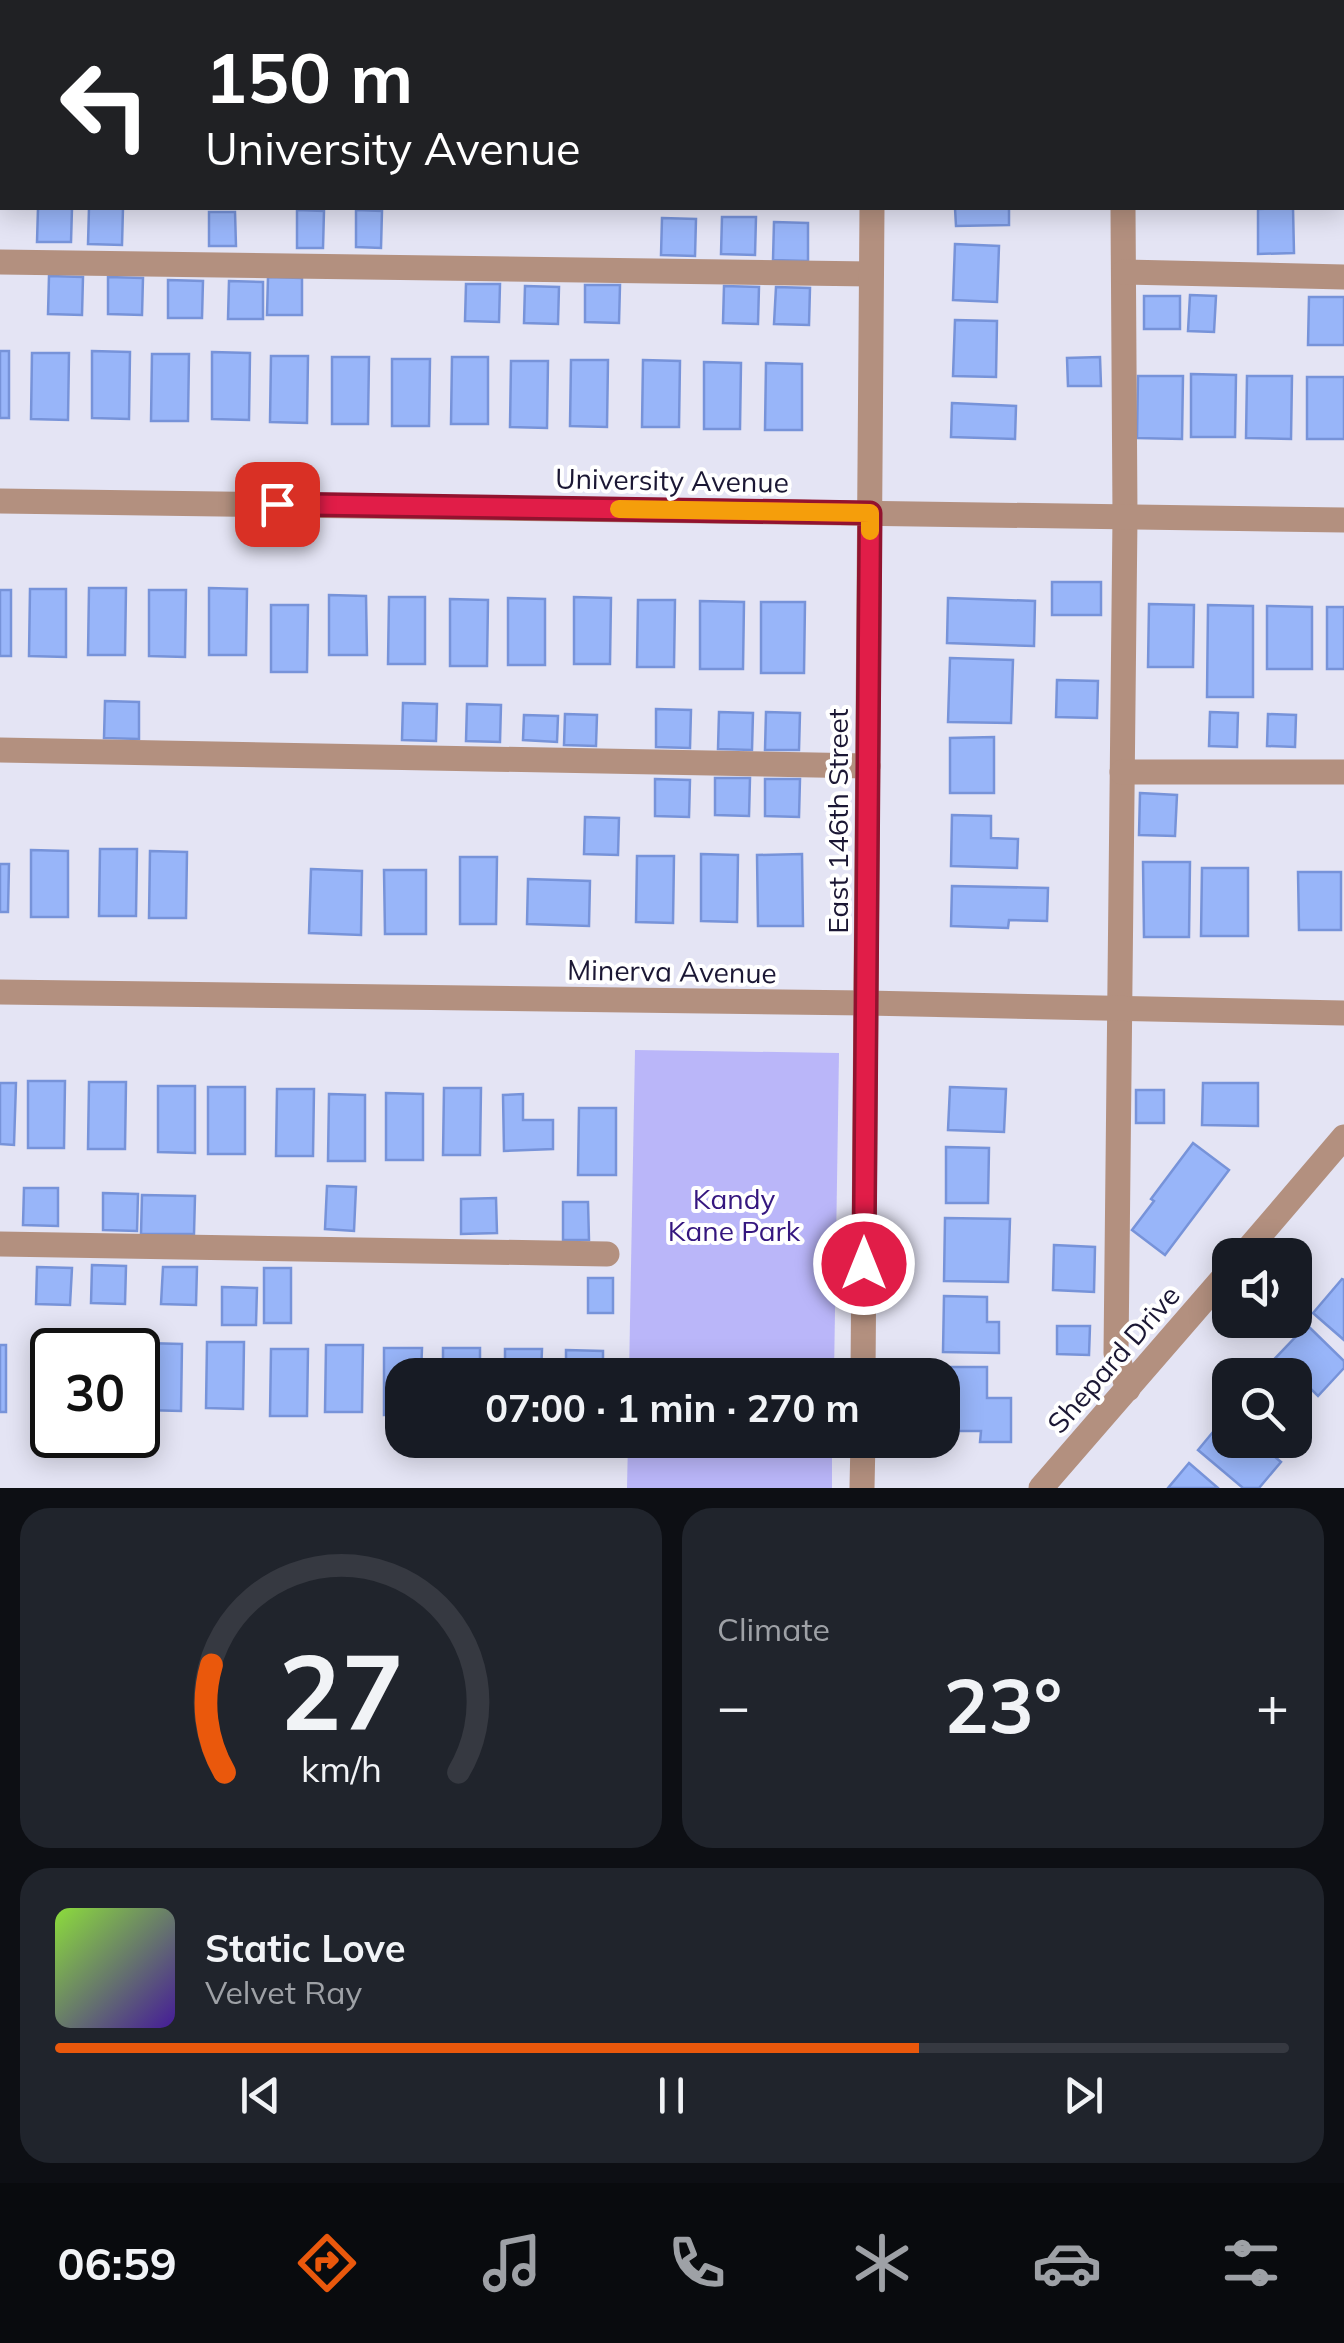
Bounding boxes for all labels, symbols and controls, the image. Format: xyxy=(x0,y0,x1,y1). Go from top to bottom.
text: 150 m xyxy=(205,33,413,121)
icon: left xyxy=(40,40,170,170)
text: University Avenue xyxy=(205,120,581,176)
street label: University Avenue xyxy=(555,460,789,500)
pin xyxy=(235,462,320,547)
icon: arrive xyxy=(250,477,305,532)
street label: East 146th Street xyxy=(820,708,855,934)
street label: Minerva Avenue xyxy=(567,952,777,990)
park label: Kandy Kane Park xyxy=(668,1181,801,1248)
position arrow xyxy=(812,1212,916,1316)
map controls xyxy=(1212,1238,1312,1458)
button: sound xyxy=(1212,1238,1312,1338)
street label: Shepard Drive xyxy=(1039,1278,1187,1440)
speed limit sign: 30 xyxy=(30,1328,160,1458)
button: search xyxy=(1212,1358,1312,1458)
text: 07:00 · 1 min · 270 m xyxy=(485,1384,860,1432)
text: Climate xyxy=(717,1609,830,1649)
text: 27 xyxy=(279,1625,403,1756)
text: 23° xyxy=(944,1658,1062,1752)
text: − xyxy=(717,1671,750,1740)
text: + xyxy=(1256,1671,1289,1740)
text: km/h xyxy=(301,1746,381,1791)
text: Static Love xyxy=(205,1924,406,1972)
text: Velvet Ray xyxy=(205,1972,362,2012)
icon: previous xyxy=(233,2068,288,2123)
icon: pause xyxy=(644,2068,699,2123)
icon: next xyxy=(1056,2068,1111,2123)
icon: directions xyxy=(292,2228,362,2298)
icon: music xyxy=(477,2228,547,2298)
icon: phone xyxy=(662,2228,732,2298)
icon: climate xyxy=(847,2228,917,2298)
icon: car xyxy=(1032,2228,1102,2298)
icon: filters xyxy=(1216,2228,1286,2298)
text: 06:59 xyxy=(57,2235,177,2291)

